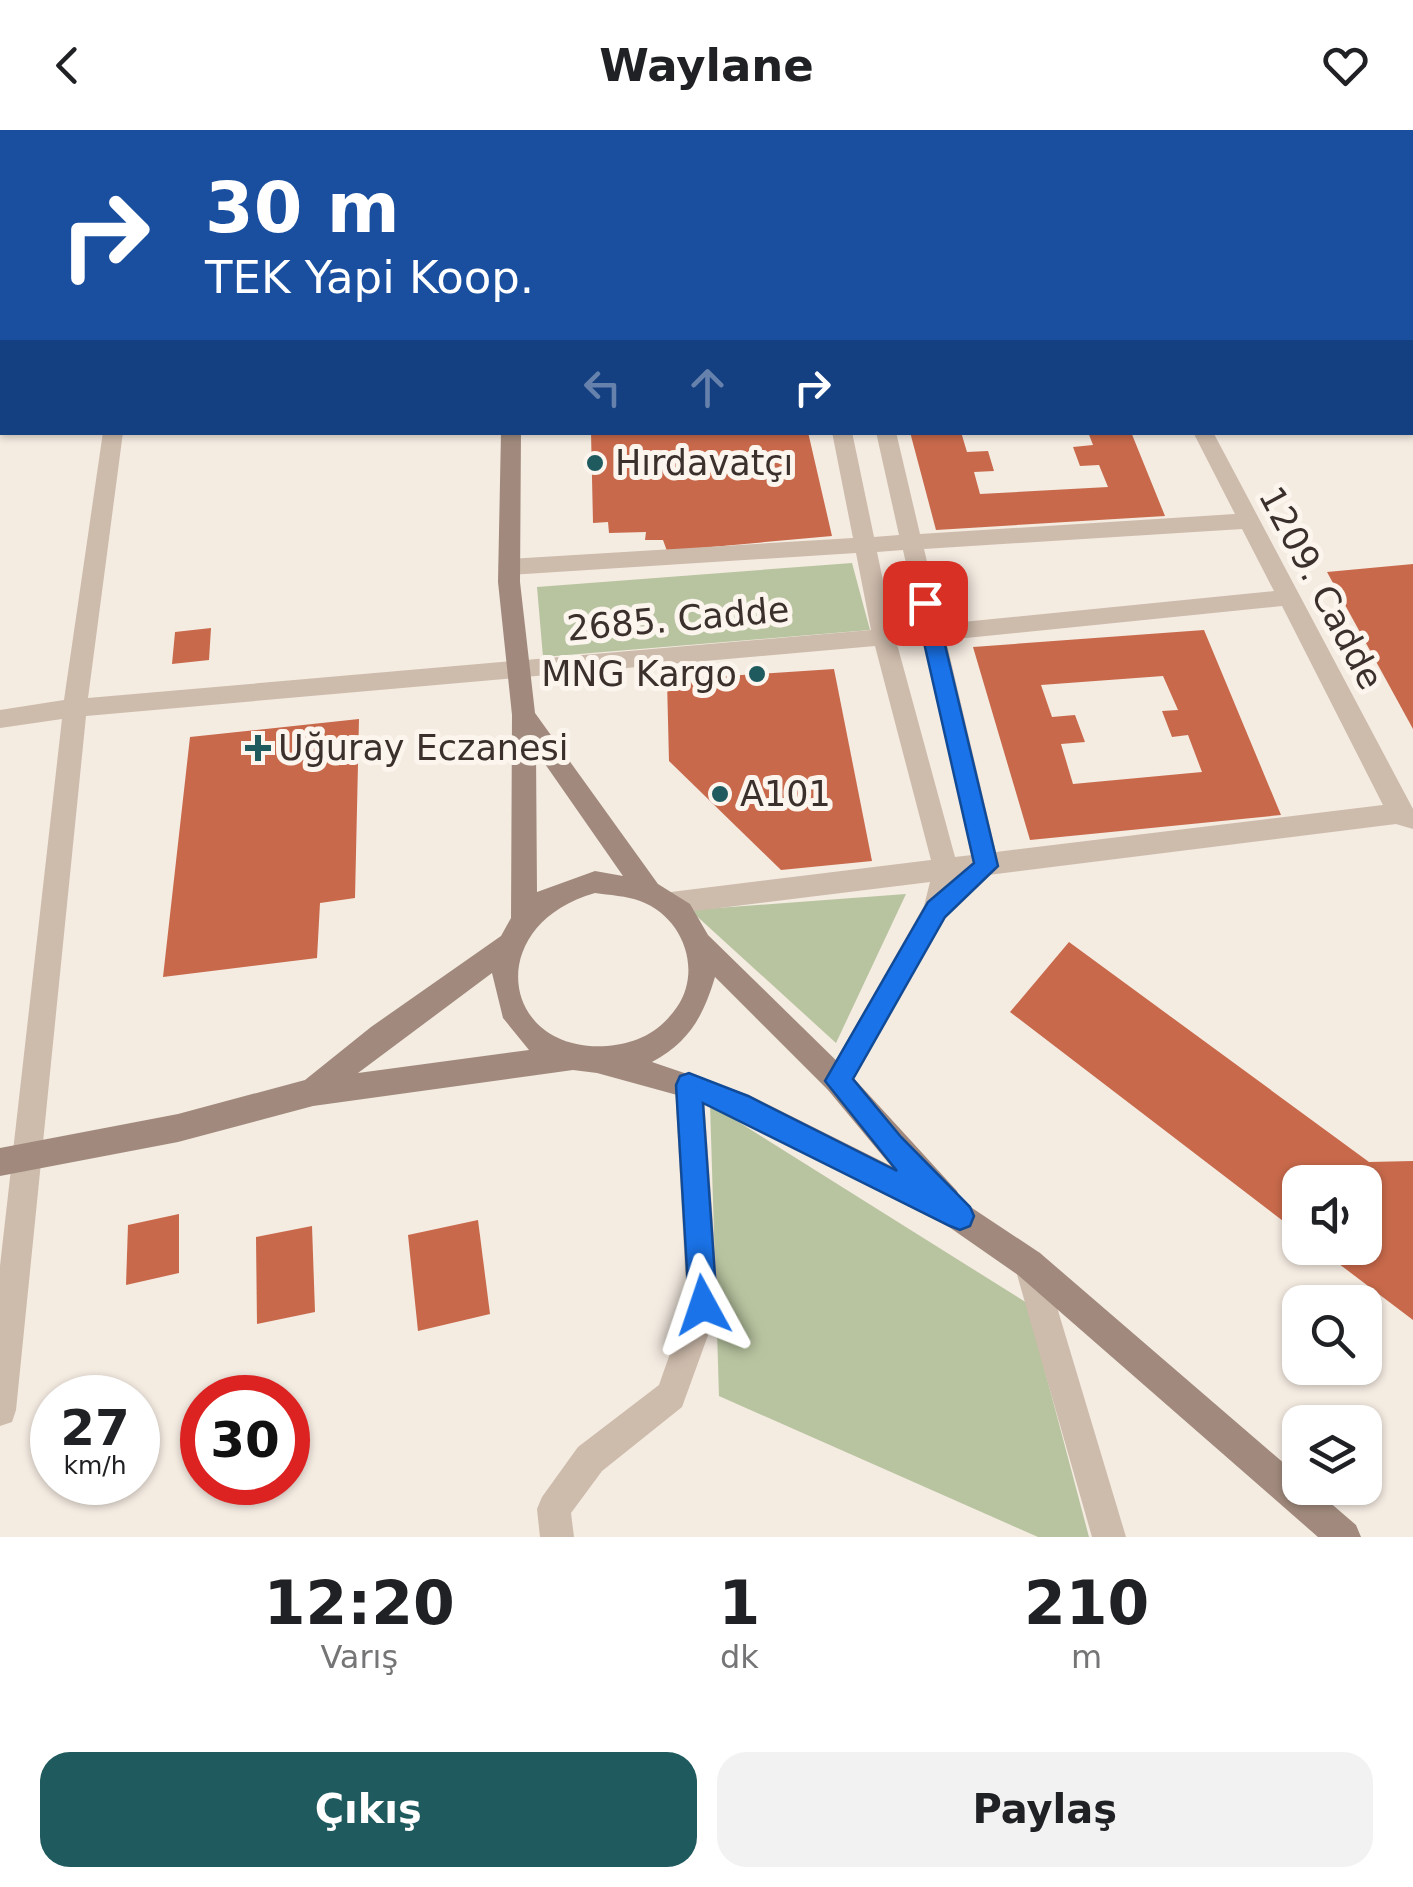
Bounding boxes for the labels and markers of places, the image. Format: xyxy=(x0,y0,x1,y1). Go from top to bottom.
place label: Hırdavatçı xyxy=(615,443,793,483)
marker: Hırdavatçı xyxy=(584,452,606,474)
pin xyxy=(883,561,968,646)
place label: MNG Kargo xyxy=(541,654,737,694)
marker: MNG Kargo xyxy=(746,663,768,685)
place label: Uğuray Eczanesi xyxy=(278,728,569,768)
marker: Uğuray Eczanesi xyxy=(247,737,269,759)
place label: A101 xyxy=(740,774,831,814)
marker: A101 xyxy=(709,783,731,805)

